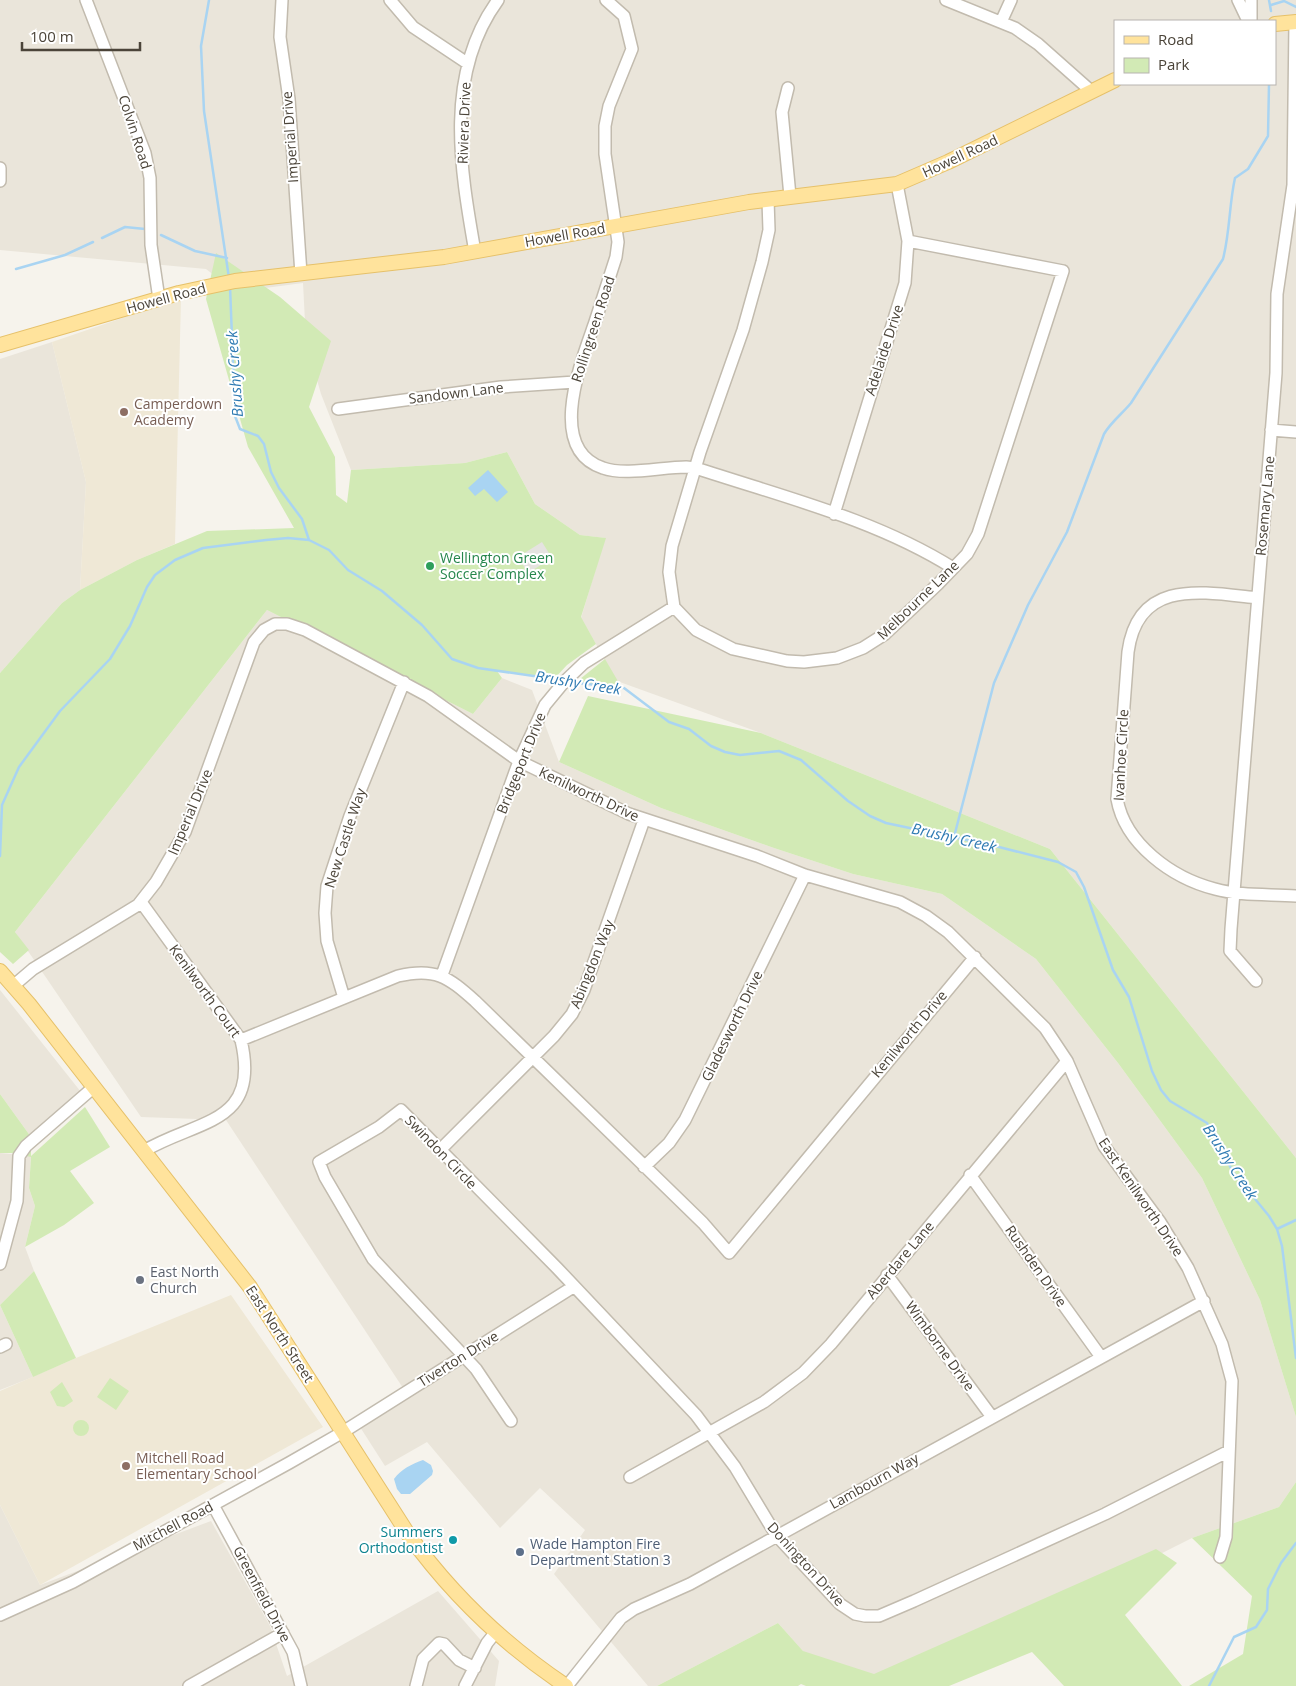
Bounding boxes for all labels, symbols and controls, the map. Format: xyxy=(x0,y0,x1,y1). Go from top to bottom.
scale bar xyxy=(22,20,140,52)
legend xyxy=(1114,20,1276,85)
text: 100 m xyxy=(30,26,74,46)
text: Road xyxy=(1158,29,1194,49)
text: Park xyxy=(1158,54,1189,74)
street label: Riviera Drive xyxy=(453,82,474,164)
street label: Imperial Drive xyxy=(277,90,302,183)
street label: Colvin Road xyxy=(115,92,156,171)
street label: Howell Road xyxy=(919,130,1001,181)
street label: Howell Road xyxy=(523,218,607,251)
street label: Rollingreen Road xyxy=(566,273,619,385)
street label: Howell Road xyxy=(124,278,208,317)
street label: Adelaide Drive xyxy=(860,302,907,398)
water label: Brushy Creek xyxy=(221,330,247,418)
street label: Sandown Lane xyxy=(407,377,505,408)
place label: Camperdown Academy xyxy=(134,394,222,429)
marker: Camperdown Academy xyxy=(118,406,130,418)
street label: Rosemary Lane xyxy=(1251,455,1278,557)
place label: Wellington Green Soccer Complex xyxy=(440,548,553,583)
street label: Melbourne Lane xyxy=(873,556,963,644)
marker: Wellington Green Soccer Complex xyxy=(424,560,436,572)
water label: Brushy Creek xyxy=(534,665,623,699)
street label: Ivanhoe Circle xyxy=(1109,708,1132,801)
street label: Bridgeport Drive xyxy=(492,709,550,816)
street label: Kenilworth Drive xyxy=(536,762,643,825)
street label: Imperial Drive xyxy=(163,766,216,858)
street label: New Castle Way xyxy=(319,785,370,890)
water label: Brushy Creek xyxy=(910,818,999,857)
street label: Abingdon Way xyxy=(565,916,618,1011)
street label: Kenilworth Court xyxy=(165,940,246,1041)
street label: Gladesworth Drive xyxy=(696,967,767,1084)
street label: Kenilworth Drive xyxy=(866,986,951,1081)
street label: Swindon Circle xyxy=(401,1111,482,1193)
water label: Brushy Creek xyxy=(1199,1120,1263,1204)
street label: East Kenilworth Drive xyxy=(1095,1134,1188,1260)
street label: Aberdare Lane xyxy=(861,1217,938,1303)
street label: Rushden Drive xyxy=(1001,1221,1072,1310)
place label: East North Church xyxy=(150,1262,219,1297)
marker: East North Church xyxy=(134,1274,146,1286)
street label: East North Street xyxy=(242,1282,319,1386)
street label: Wimborne Drive xyxy=(901,1297,979,1394)
street label: Tiverton Drive xyxy=(414,1326,502,1391)
place label: Mitchell Road Elementary School xyxy=(136,1448,257,1483)
street label: Lambourn Way xyxy=(826,1448,923,1513)
marker: Mitchell Road Elementary School xyxy=(120,1460,132,1472)
street label: Mitchell Road xyxy=(129,1496,216,1555)
street label: Donington Drive xyxy=(764,1518,849,1610)
place label: Summers Orthodontist xyxy=(359,1522,443,1557)
marker: Summers Orthodontist xyxy=(447,1534,459,1546)
place label: Wade Hampton Fire Department Station 3 xyxy=(530,1534,671,1569)
street label: Greenfield Drive xyxy=(229,1542,296,1645)
marker: Wade Hampton Fire Department Station 3 xyxy=(514,1546,526,1558)

